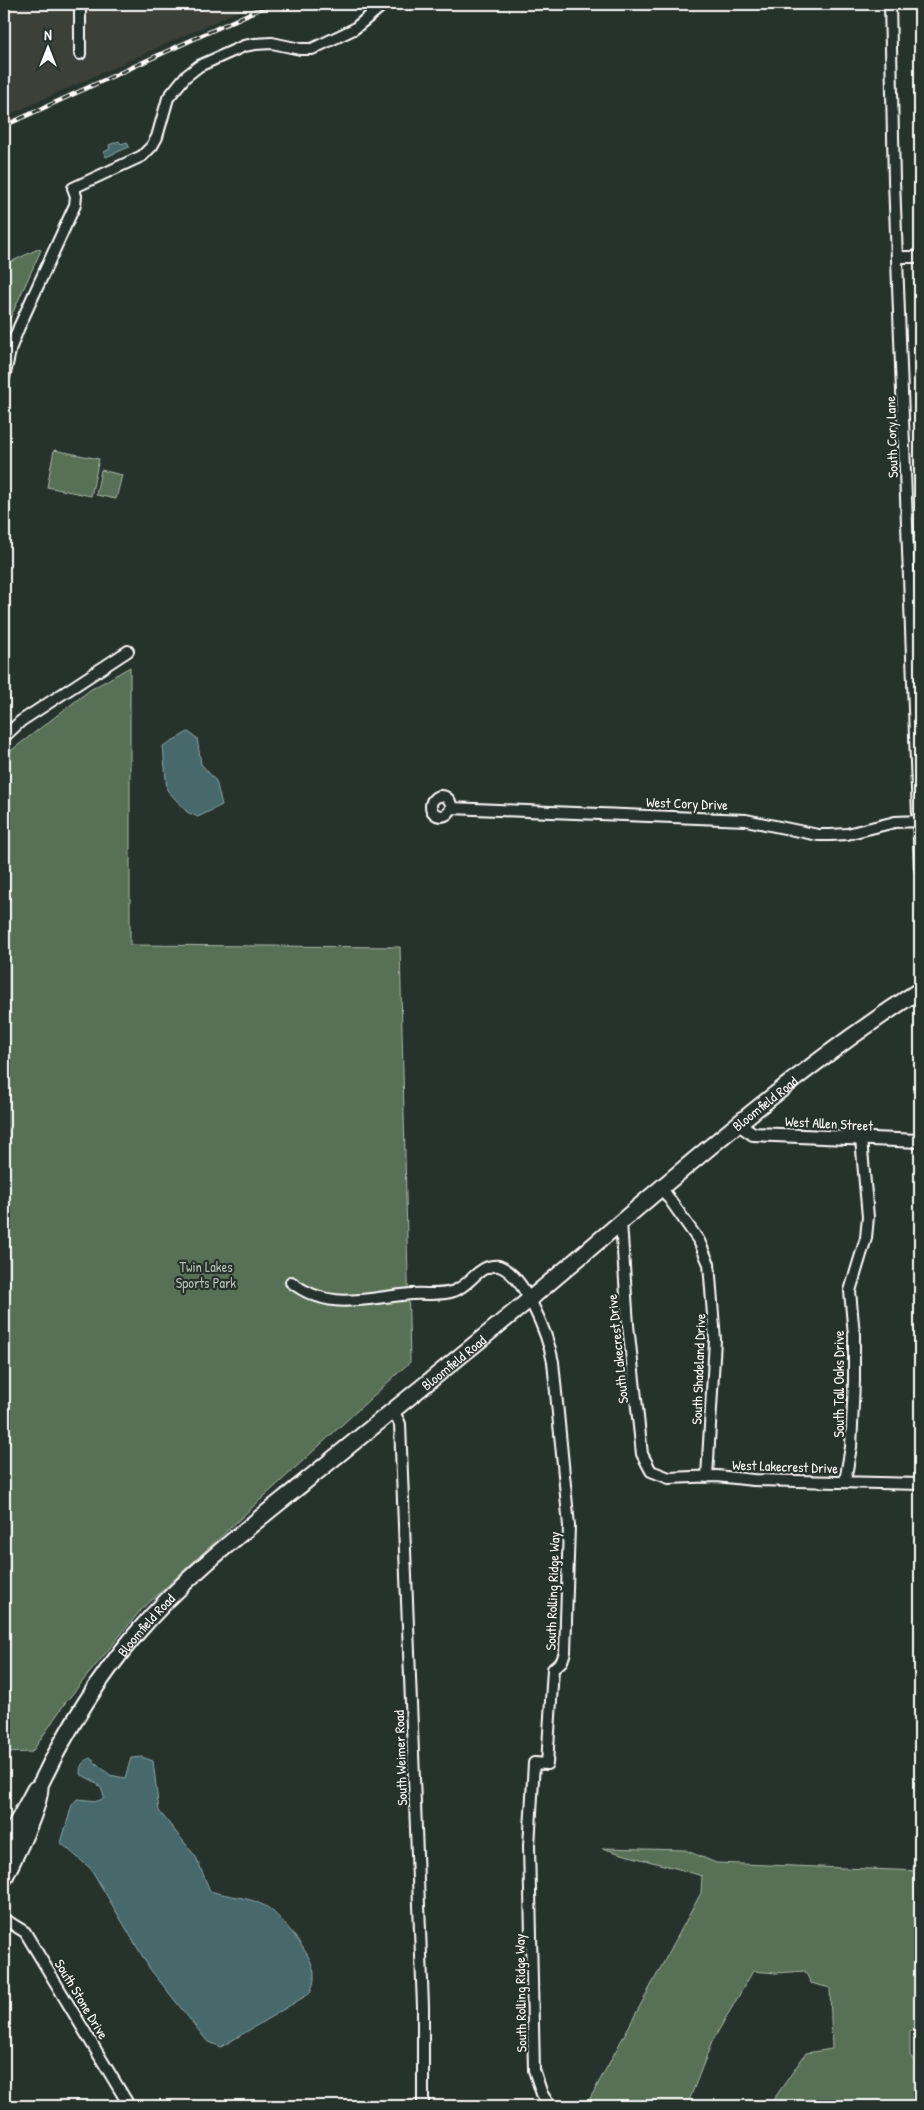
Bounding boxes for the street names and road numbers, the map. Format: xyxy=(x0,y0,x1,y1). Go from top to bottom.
street label: South Cory Lane xyxy=(880,395,903,478)
street label: West Cory Drive xyxy=(646,792,729,815)
street label: Bloomfield Road xyxy=(728,1071,801,1135)
street label: West Allen Street xyxy=(784,1111,874,1135)
street label: South Lakecrest Drive xyxy=(602,1293,632,1405)
street label: South Shadeland Drive xyxy=(687,1313,709,1425)
street label: Bloomfield Road xyxy=(417,1330,490,1394)
street label: South Tall Oaks Drive xyxy=(829,1330,848,1437)
street label: West Lakecrest Drive xyxy=(732,1455,839,1477)
street label: South Rolling Ridge Way xyxy=(540,1531,565,1651)
street label: Bloomfield Road xyxy=(112,1588,179,1660)
street label: South Weimer Road xyxy=(389,1709,411,1806)
street label: South Rolling Ridge Way xyxy=(509,1933,532,2052)
street label: South Stone Drive xyxy=(51,1956,114,2043)

